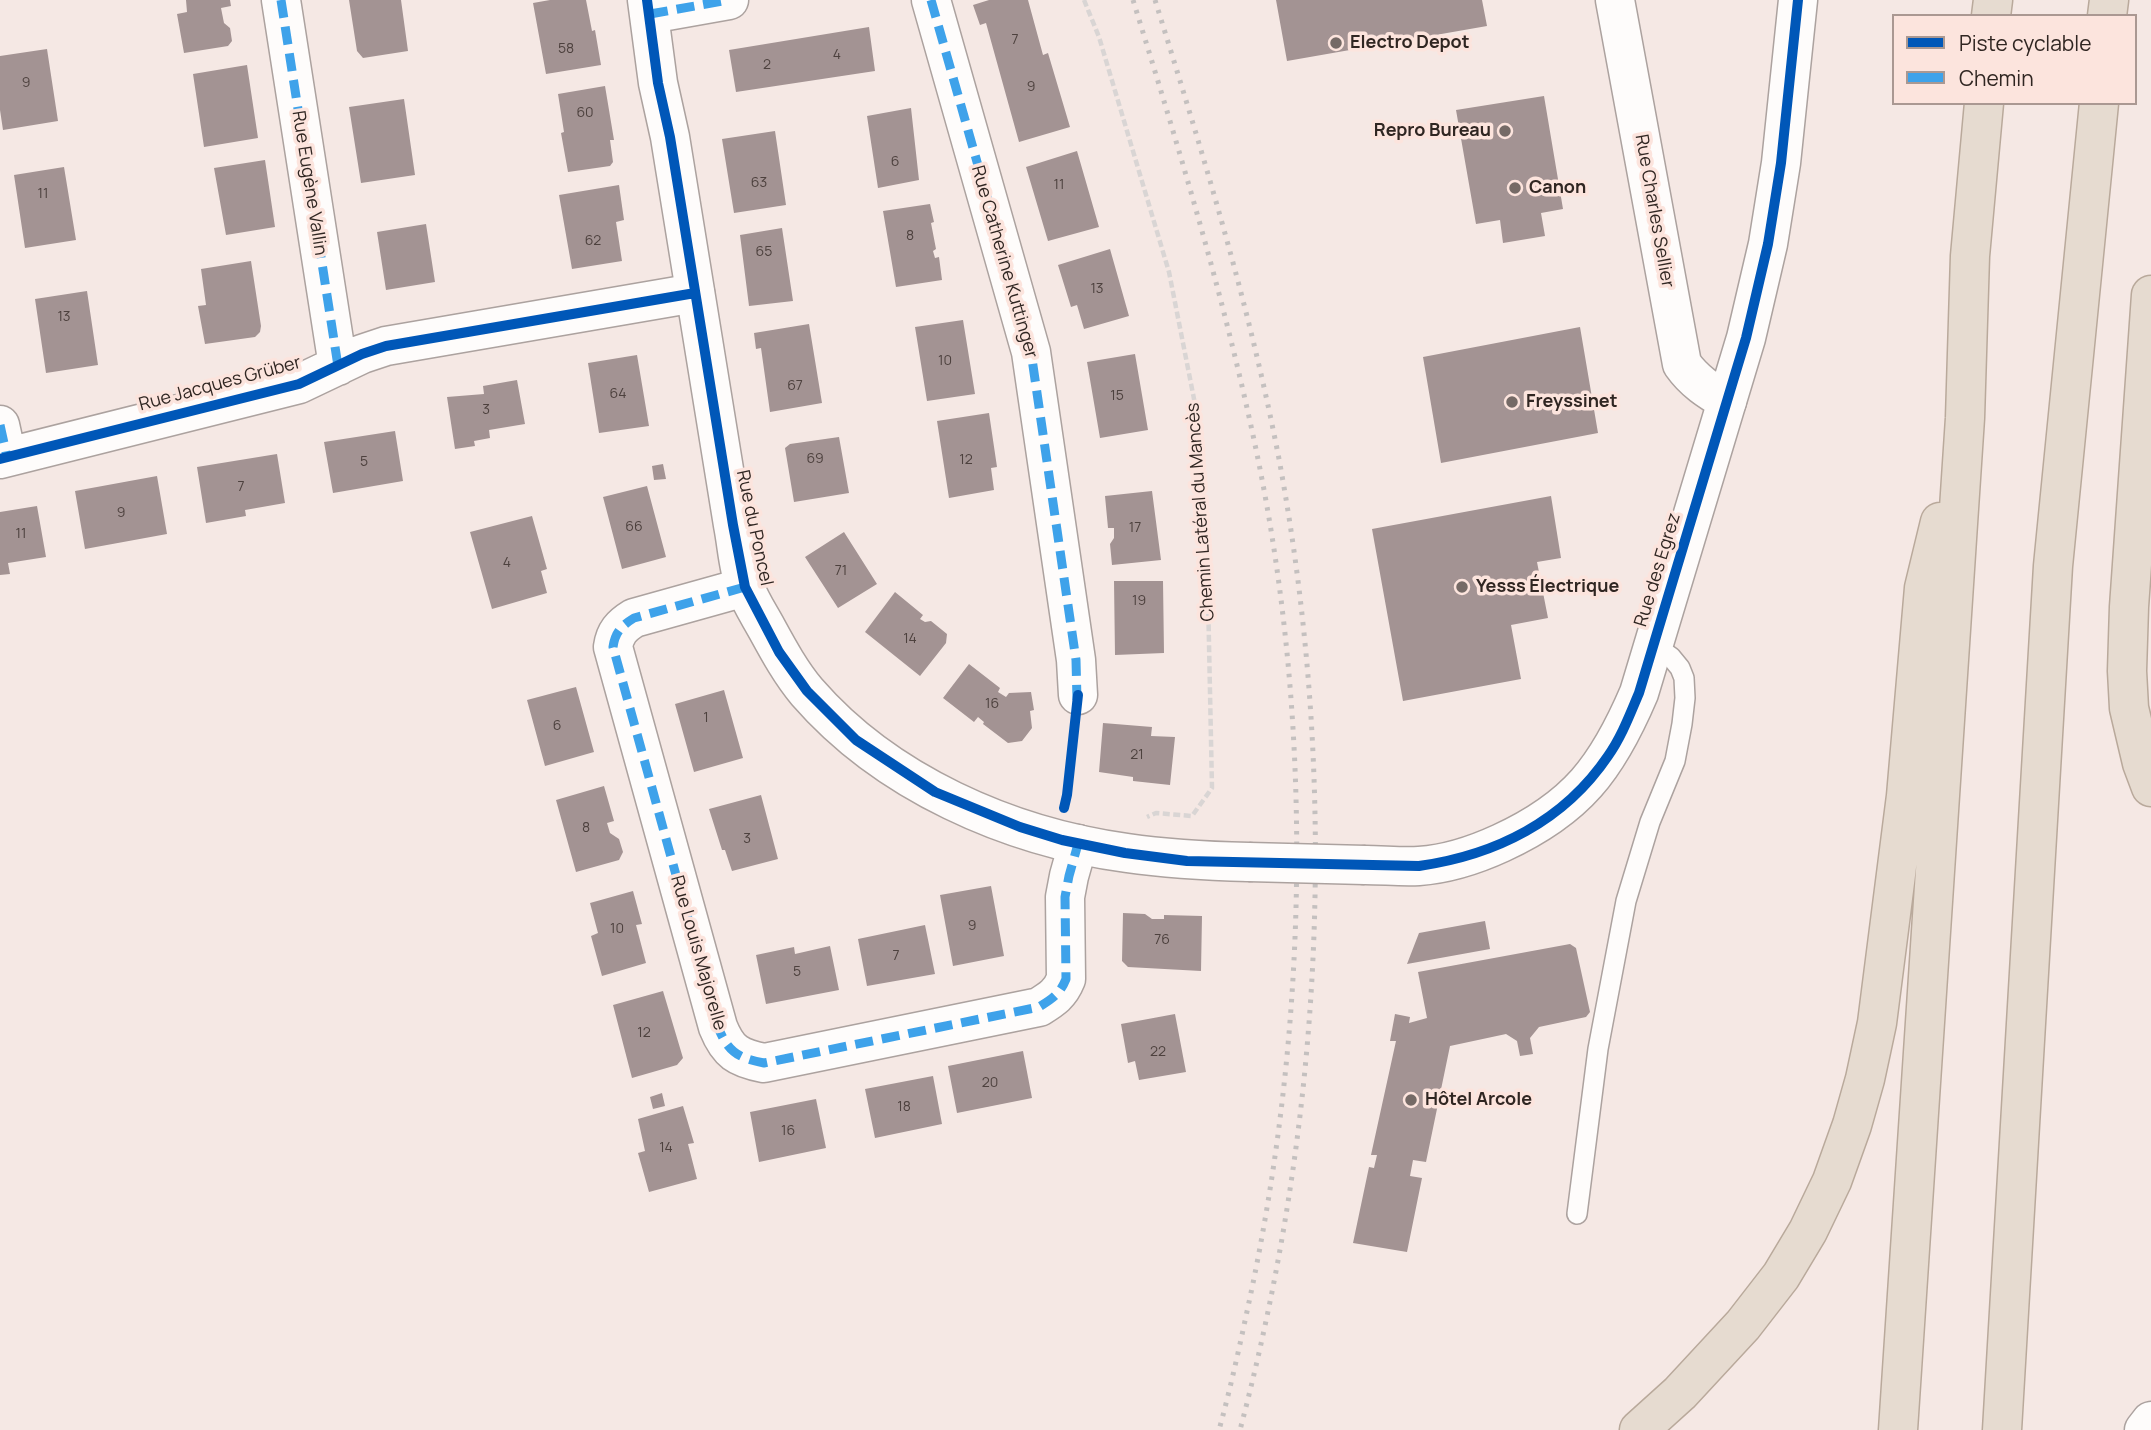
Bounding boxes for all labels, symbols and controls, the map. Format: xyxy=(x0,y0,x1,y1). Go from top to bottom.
legend xyxy=(1892,14,2137,105)
text: Piste cyclable xyxy=(1959,29,2091,57)
house number: 7 xyxy=(1011,32,1019,48)
place label: Electro Depot xyxy=(1350,32,1469,54)
marker: Electro Depot xyxy=(1328,35,1344,51)
house number: 58 xyxy=(558,41,574,57)
house number: 4 xyxy=(833,47,841,63)
house number: 2 xyxy=(763,57,771,73)
text: Chemin xyxy=(1959,64,2034,92)
house number: 9 xyxy=(22,75,30,91)
house number: 9 xyxy=(1027,79,1035,95)
house number: 60 xyxy=(576,105,594,121)
street label: Rue Eugène Vallin xyxy=(287,109,331,257)
place label: Repro Bureau xyxy=(1374,120,1491,142)
marker: Repro Bureau xyxy=(1497,123,1513,139)
street label: Rue Charles Sellier xyxy=(1630,133,1678,289)
house number: 6 xyxy=(891,154,899,170)
street label: Rue Catherine Kuttinger xyxy=(966,163,1042,361)
house number: 63 xyxy=(751,175,767,191)
house number: 11 xyxy=(1054,177,1064,193)
place label: Canon xyxy=(1529,177,1586,199)
marker: Canon xyxy=(1507,180,1523,196)
house number: 11 xyxy=(38,186,48,202)
house number: 8 xyxy=(906,228,914,244)
house number: 62 xyxy=(585,233,601,249)
house number: 65 xyxy=(756,244,772,260)
house number: 13 xyxy=(1090,281,1104,297)
house number: 13 xyxy=(57,309,71,325)
street label: Rue Jacques Grüber xyxy=(137,352,303,416)
house number: 10 xyxy=(938,353,952,369)
house number: 67 xyxy=(787,378,803,394)
house number: 64 xyxy=(610,386,626,402)
house number: 15 xyxy=(1110,388,1124,404)
place label: Freyssinet xyxy=(1526,391,1617,413)
marker: Freyssinet xyxy=(1504,394,1520,410)
house number: 3 xyxy=(482,402,490,418)
street label: Chemin Latéral du Mancès xyxy=(1183,402,1219,622)
house number: 69 xyxy=(806,451,824,467)
house number: 12 xyxy=(959,452,973,468)
house number: 5 xyxy=(360,454,368,470)
street label: Rue du Poncel xyxy=(731,468,777,588)
house number: 7 xyxy=(237,479,245,495)
house number: 9 xyxy=(117,505,125,521)
street label: Rue des Egrez xyxy=(1630,511,1686,629)
house number: 66 xyxy=(625,519,643,535)
house number: 17 xyxy=(1129,520,1141,536)
house number: 11 xyxy=(16,526,26,542)
house number: 4 xyxy=(503,555,511,571)
house number: 71 xyxy=(835,563,847,579)
place label: Yesss Électrique xyxy=(1476,576,1619,598)
marker: Yesss Électrique xyxy=(1454,579,1470,595)
house number: 19 xyxy=(1132,593,1146,609)
house number: 14 xyxy=(903,631,917,647)
house number: 16 xyxy=(985,696,999,712)
house number: 1 xyxy=(703,710,709,726)
house number: 6 xyxy=(553,718,561,734)
house number: 21 xyxy=(1130,747,1144,763)
house number: 8 xyxy=(582,820,590,836)
house number: 3 xyxy=(743,831,751,847)
street label: Rue Louis Majorelle xyxy=(666,873,730,1033)
house number: 9 xyxy=(968,918,976,934)
house number: 10 xyxy=(610,921,624,937)
house number: 76 xyxy=(1154,932,1170,948)
house number: 7 xyxy=(892,948,900,964)
house number: 5 xyxy=(793,964,801,980)
house number: 12 xyxy=(637,1025,651,1041)
house number: 22 xyxy=(1150,1044,1166,1060)
house number: 20 xyxy=(982,1075,998,1091)
place label: Hôtel Arcole xyxy=(1425,1089,1532,1111)
marker: Hôtel Arcole xyxy=(1403,1092,1419,1108)
house number: 18 xyxy=(897,1099,911,1115)
house number: 16 xyxy=(781,1123,795,1139)
house number: 14 xyxy=(659,1140,673,1156)

